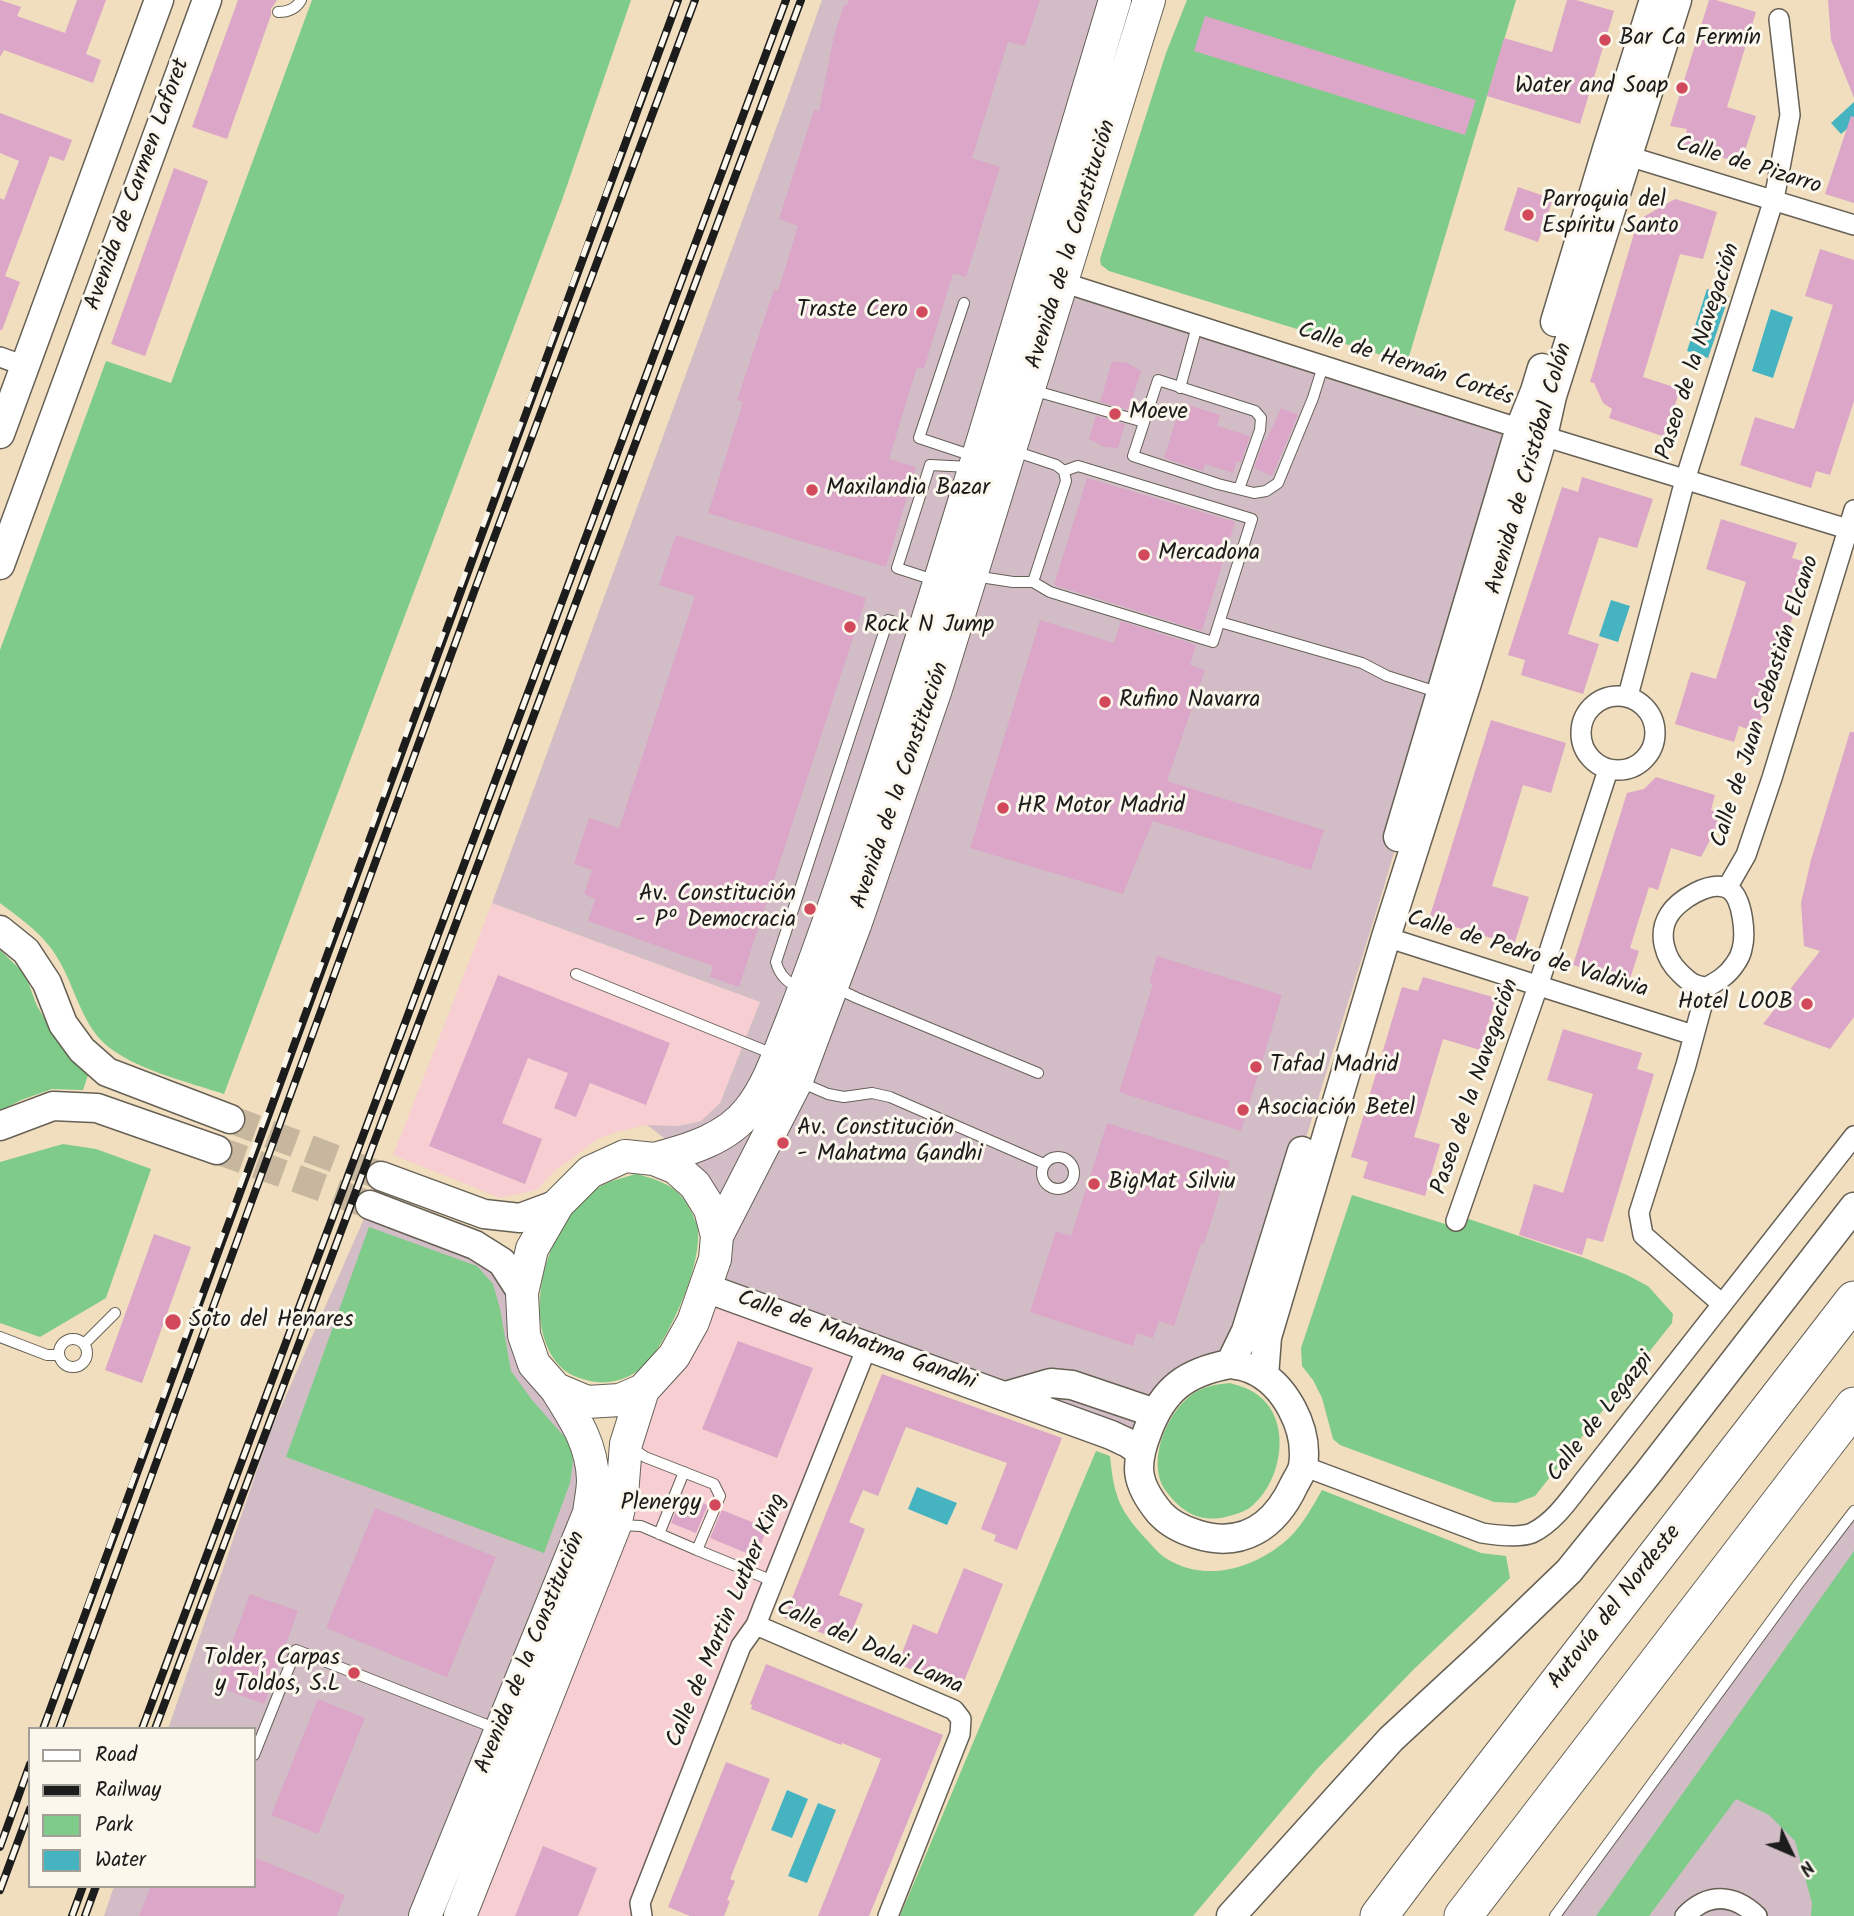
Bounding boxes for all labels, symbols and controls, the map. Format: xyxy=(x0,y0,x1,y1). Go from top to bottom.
place label: Bar Ca Fermín xyxy=(1619,26,1761,54)
marker: Bar Ca Fermín xyxy=(1597,32,1613,48)
street label: Avenida de Carmen Laforet xyxy=(81,55,197,315)
place label: Water and Soap xyxy=(1515,74,1668,102)
marker: Water and Soap xyxy=(1674,80,1690,96)
street label: Avenida de la Constitución xyxy=(1022,117,1124,373)
street label: Calle de Pizarro xyxy=(1672,132,1824,202)
place label: Parroquia del Espíritu Santo xyxy=(1542,188,1679,242)
marker: Parroquia del Espíritu Santo xyxy=(1520,207,1536,223)
street label: Paseo de la Navegación xyxy=(1652,240,1748,464)
place label: Traste Cero xyxy=(797,298,908,326)
marker: Traste Cero xyxy=(914,304,930,320)
street label: Calle de Hernán Cortés xyxy=(1294,318,1516,414)
street label: Avenida de Cristóbal Colón xyxy=(1482,340,1580,598)
place label: Moeve xyxy=(1129,400,1188,428)
marker: Moeve xyxy=(1107,406,1123,422)
place label: Maxilandia Bazar xyxy=(826,476,990,504)
marker: Maxilandia Bazar xyxy=(804,482,820,498)
place label: Mercadona xyxy=(1158,541,1260,569)
marker: Mercadona xyxy=(1136,547,1152,563)
street label: Calle de Juan Sebastián Elcano xyxy=(1707,553,1827,851)
place label: Rock N Jump xyxy=(864,613,994,641)
marker: Rock N Jump xyxy=(842,619,858,635)
street label: Avenida de la Constitución xyxy=(847,659,957,913)
place label: Rufino Navarra xyxy=(1119,688,1260,716)
marker: Rufino Navarra xyxy=(1097,694,1113,710)
place label: HR Motor Madrid xyxy=(1017,794,1185,822)
marker: HR Motor Madrid xyxy=(995,800,1011,816)
place label: Av. Constitución - Pº Democracia xyxy=(635,882,796,936)
marker: Av. Constitución - Pº Democracia xyxy=(802,901,818,917)
street label: Calle de Pedro de Valdivia xyxy=(1403,906,1651,1006)
street label: Paseo de la Navegación xyxy=(1427,976,1527,1198)
place label: Hotel LOOB xyxy=(1678,990,1793,1018)
marker: Hotel LOOB xyxy=(1799,996,1815,1012)
place label: Tafad Madrid xyxy=(1270,1053,1398,1081)
marker: Tafad Madrid xyxy=(1248,1059,1264,1075)
place label: Asociación Betel xyxy=(1257,1096,1415,1124)
marker: Asociación Betel xyxy=(1235,1102,1251,1118)
place label: Av. Constitución - Mahatma Gandhi xyxy=(797,1116,982,1170)
marker: Av. Constitución - Mahatma Gandhi xyxy=(775,1135,791,1151)
place label: BigMat Silviu xyxy=(1108,1170,1236,1198)
marker: BigMat Silviu xyxy=(1086,1176,1102,1192)
street label: Calle de Mahatma Gandhi xyxy=(733,1286,979,1398)
place label: Soto del Henares xyxy=(189,1308,353,1336)
marker: Soto del Henares xyxy=(163,1312,183,1332)
street label: Calle de Legazpi xyxy=(1543,1347,1661,1489)
street label: Calle de Martin Luther King xyxy=(662,1490,794,1752)
place label: Plenergy xyxy=(621,1491,701,1519)
marker: Plenergy xyxy=(707,1497,723,1513)
street label: Autovía del Nordeste xyxy=(1543,1520,1689,1696)
street label: Avenida de la Constitución xyxy=(471,1528,593,1778)
street label: Calle del Dalai Lama xyxy=(771,1595,967,1703)
place label: Tolder, Carpas y Toldos, S.L xyxy=(204,1646,340,1700)
marker: Tolder, Carpas y Toldos, S.L xyxy=(346,1665,362,1681)
legend xyxy=(28,1727,256,1888)
text: Road xyxy=(95,1739,137,1772)
text: Railway xyxy=(95,1774,161,1807)
text: Park xyxy=(95,1809,133,1842)
north arrow xyxy=(1756,1818,1826,1888)
text: Water xyxy=(95,1844,146,1877)
text: N xyxy=(1791,1853,1821,1882)

